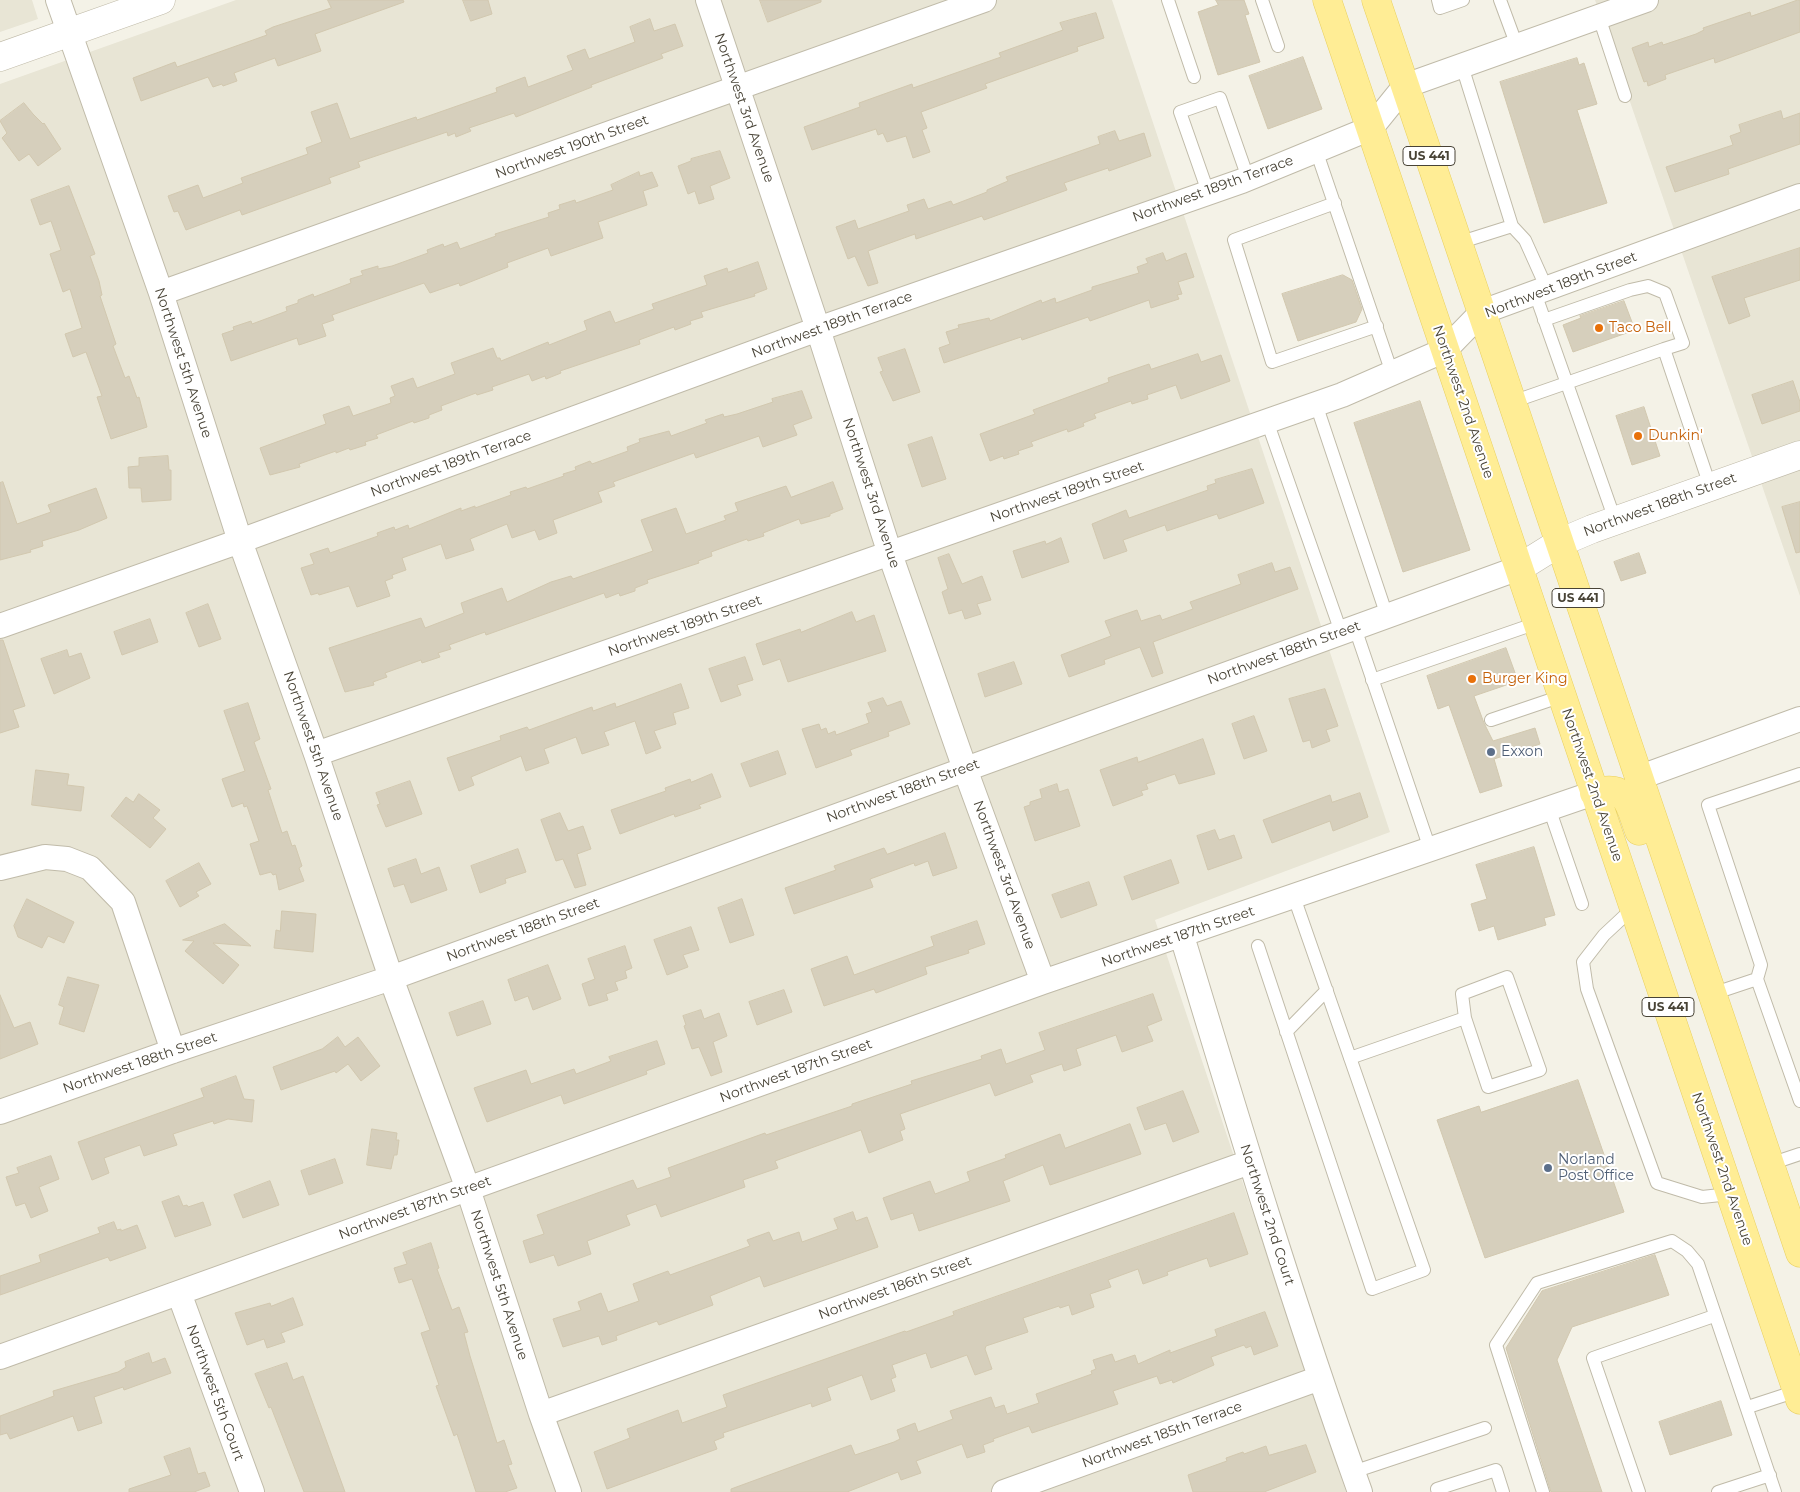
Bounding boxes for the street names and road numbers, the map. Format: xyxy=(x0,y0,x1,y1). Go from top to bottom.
street label: Northwest 3rd Avenue xyxy=(710,31,778,185)
street label: Northwest 190th Street xyxy=(493,111,651,183)
road number: US 441 xyxy=(1403,146,1455,166)
street label: Northwest 189th Terrace xyxy=(1130,152,1296,226)
street label: Northwest 189th Street xyxy=(1483,248,1639,322)
street label: Northwest 5th Avenue xyxy=(151,286,215,440)
street label: Northwest 189th Terrace xyxy=(749,288,915,362)
street label: Northwest 2nd Avenue xyxy=(1429,323,1497,481)
street label: Northwest 3rd Avenue xyxy=(839,416,903,570)
street label: Northwest 189th Terrace xyxy=(368,427,534,501)
street label: Northwest 189th Street xyxy=(988,458,1146,526)
street label: Northwest 188th Street xyxy=(1581,469,1739,541)
road number: US 441 xyxy=(1552,588,1604,608)
street label: Northwest 189th Street xyxy=(606,592,764,660)
street label: Northwest 188th Street xyxy=(1205,617,1363,689)
street label: Northwest 5th Avenue xyxy=(279,669,347,823)
street label: Northwest 2nd Avenue xyxy=(1558,706,1626,864)
street label: Northwest 188th Street xyxy=(824,755,982,827)
street label: Northwest 3rd Avenue xyxy=(969,798,1039,952)
street label: Northwest 188th Street xyxy=(444,894,602,966)
street label: Northwest 187th Street xyxy=(1099,903,1257,971)
road number: US 441 xyxy=(1642,998,1694,1016)
street label: Northwest 188th Street xyxy=(61,1029,219,1097)
street label: Northwest 187th Street xyxy=(718,1036,874,1106)
street label: Northwest 2nd Avenue xyxy=(1688,1090,1756,1248)
street label: Northwest 2nd Court xyxy=(1236,1142,1298,1288)
street label: Northwest 187th Street xyxy=(337,1173,493,1243)
street label: Northwest 5th Avenue xyxy=(467,1208,531,1362)
street label: Northwest 186th Street xyxy=(816,1253,974,1323)
street label: Northwest 5th Court xyxy=(183,1323,247,1463)
street label: Northwest 185th Terrace xyxy=(1080,1398,1244,1472)

